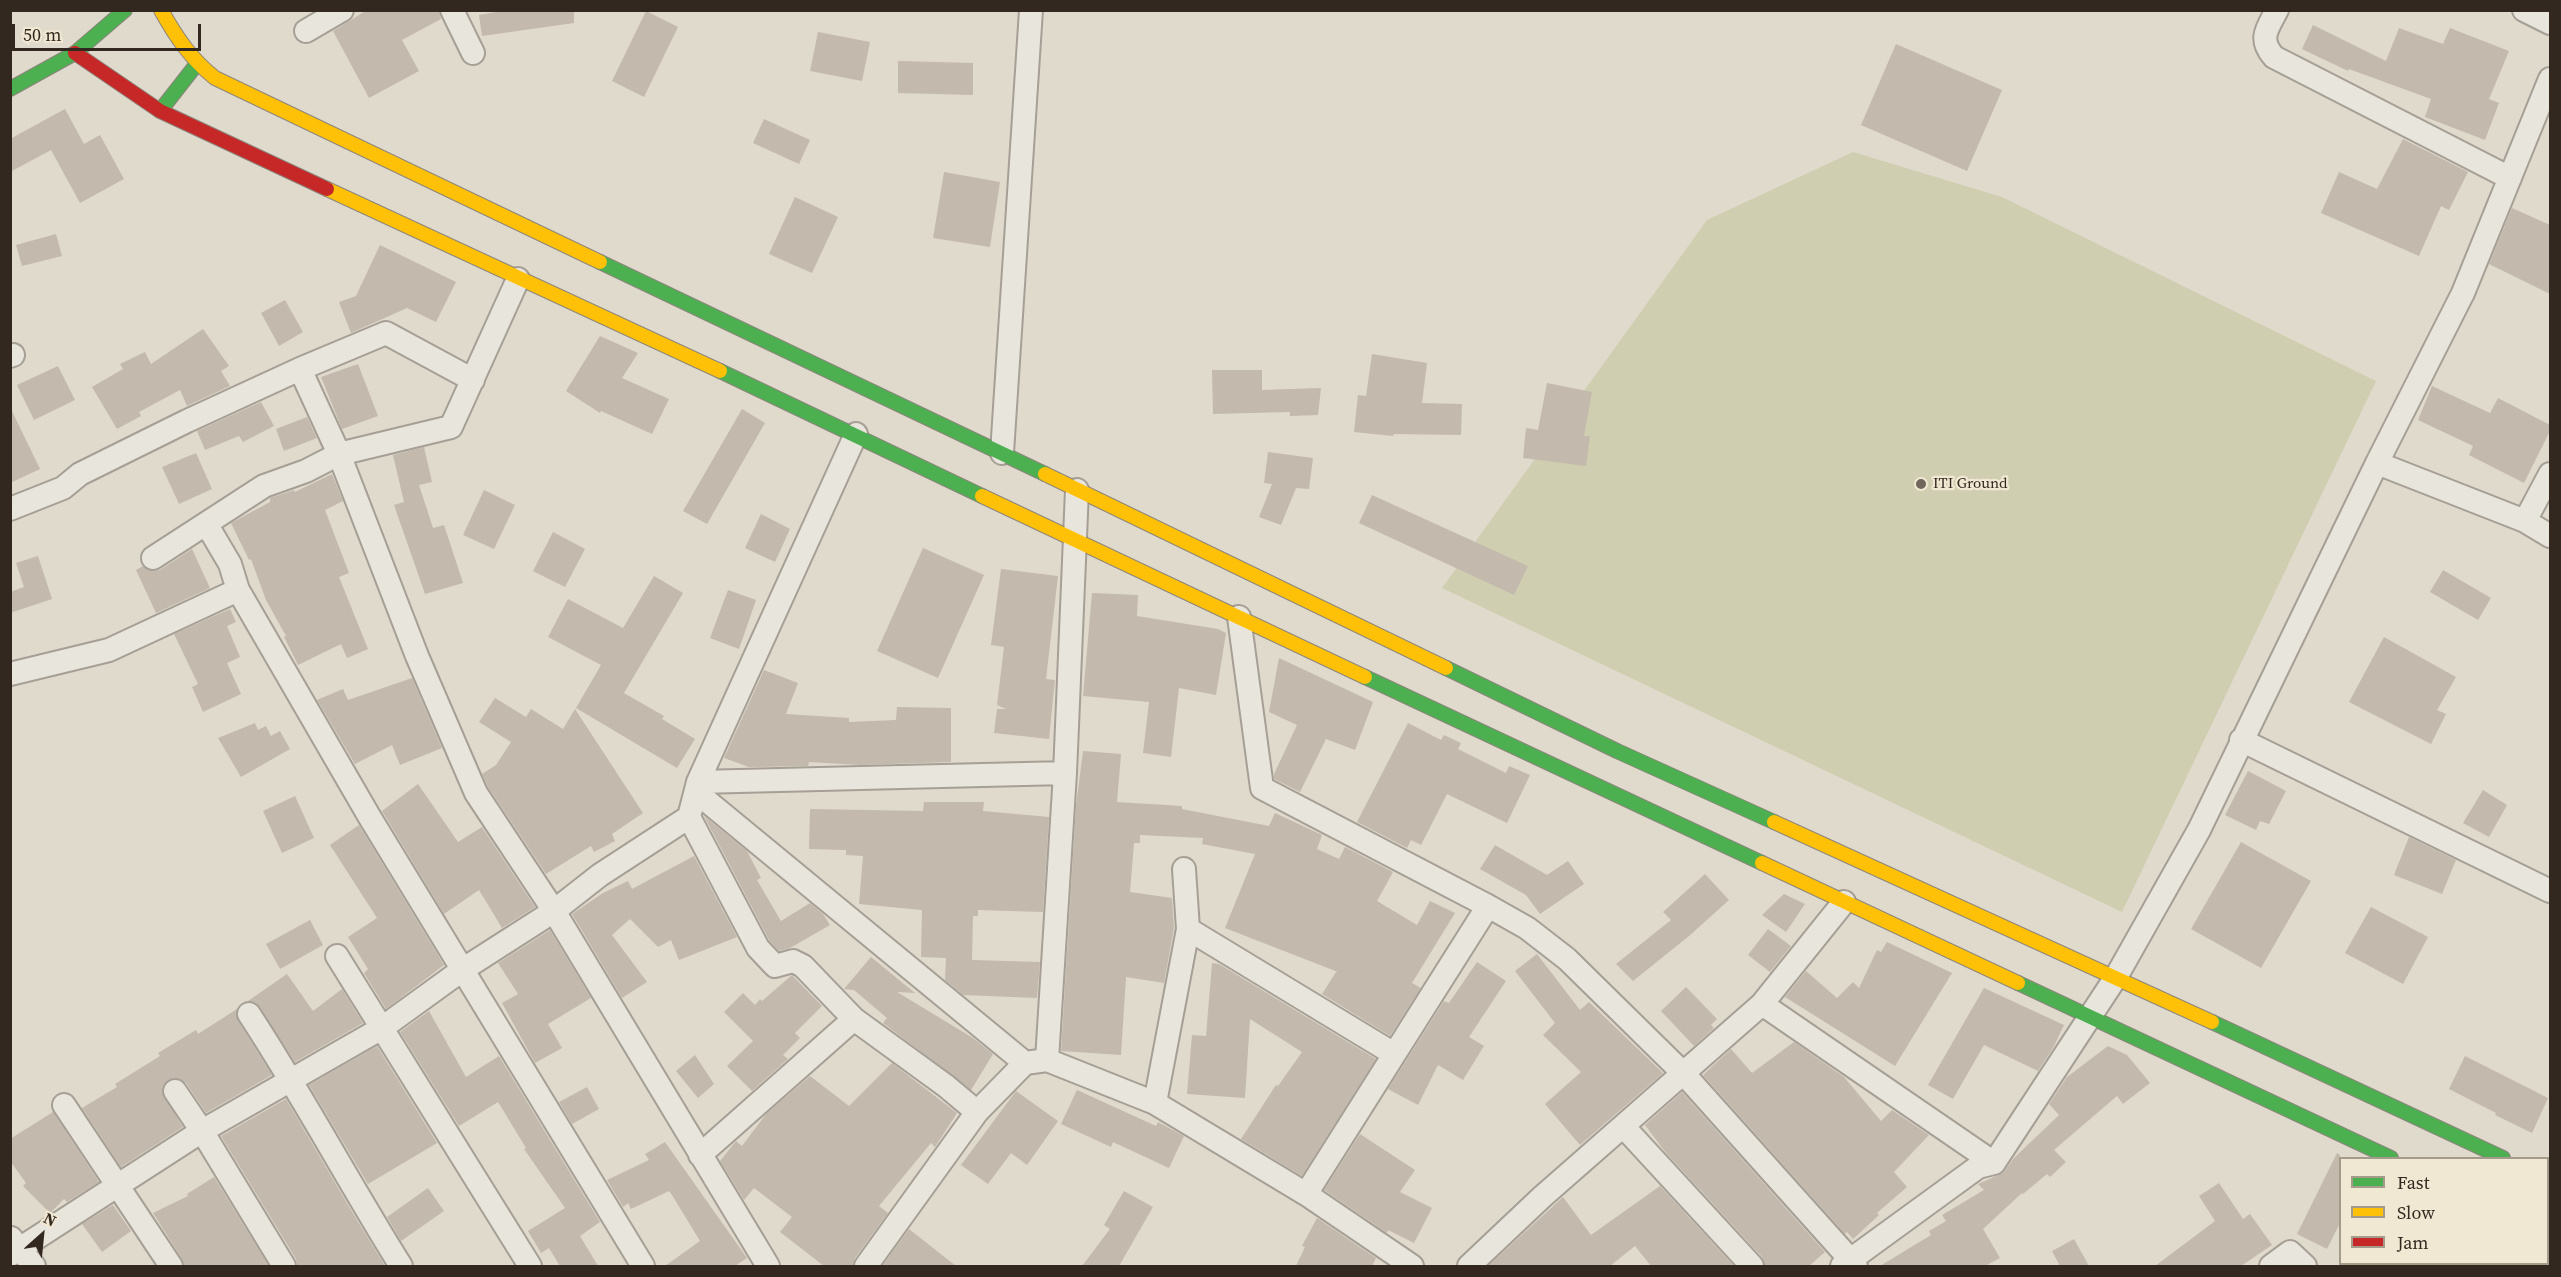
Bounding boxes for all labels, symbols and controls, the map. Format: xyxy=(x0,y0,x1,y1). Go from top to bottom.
scale bar xyxy=(15,12,204,50)
text: 50 m xyxy=(23,22,61,47)
place label: ITI Ground xyxy=(1933,475,2008,493)
marker: ITI Ground xyxy=(1914,477,1928,491)
legend xyxy=(2339,1157,2549,1265)
text: Fast xyxy=(2397,1170,2430,1195)
text: Slow xyxy=(2397,1200,2435,1225)
north arrow xyxy=(12,1205,72,1265)
text: N xyxy=(40,1207,60,1231)
text: Jam xyxy=(2397,1230,2429,1255)

